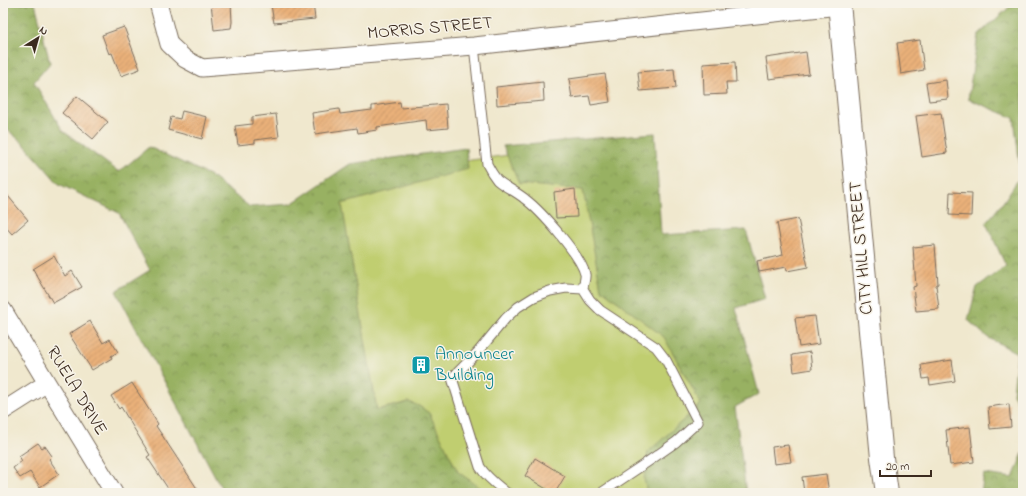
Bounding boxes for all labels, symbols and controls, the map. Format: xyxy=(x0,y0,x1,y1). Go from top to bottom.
street label: MORRIS STREET xyxy=(366,11,494,47)
north arrow xyxy=(18,18,58,58)
text: N xyxy=(36,22,51,39)
street label: CITY HILL STREET xyxy=(843,180,881,316)
street label: RUELA DRIVE xyxy=(39,341,113,441)
place label: Announcer Building xyxy=(434,342,514,390)
building icon: Announcer Building xyxy=(410,354,432,376)
scale bar xyxy=(880,452,931,478)
text: 20 m xyxy=(886,458,909,476)

